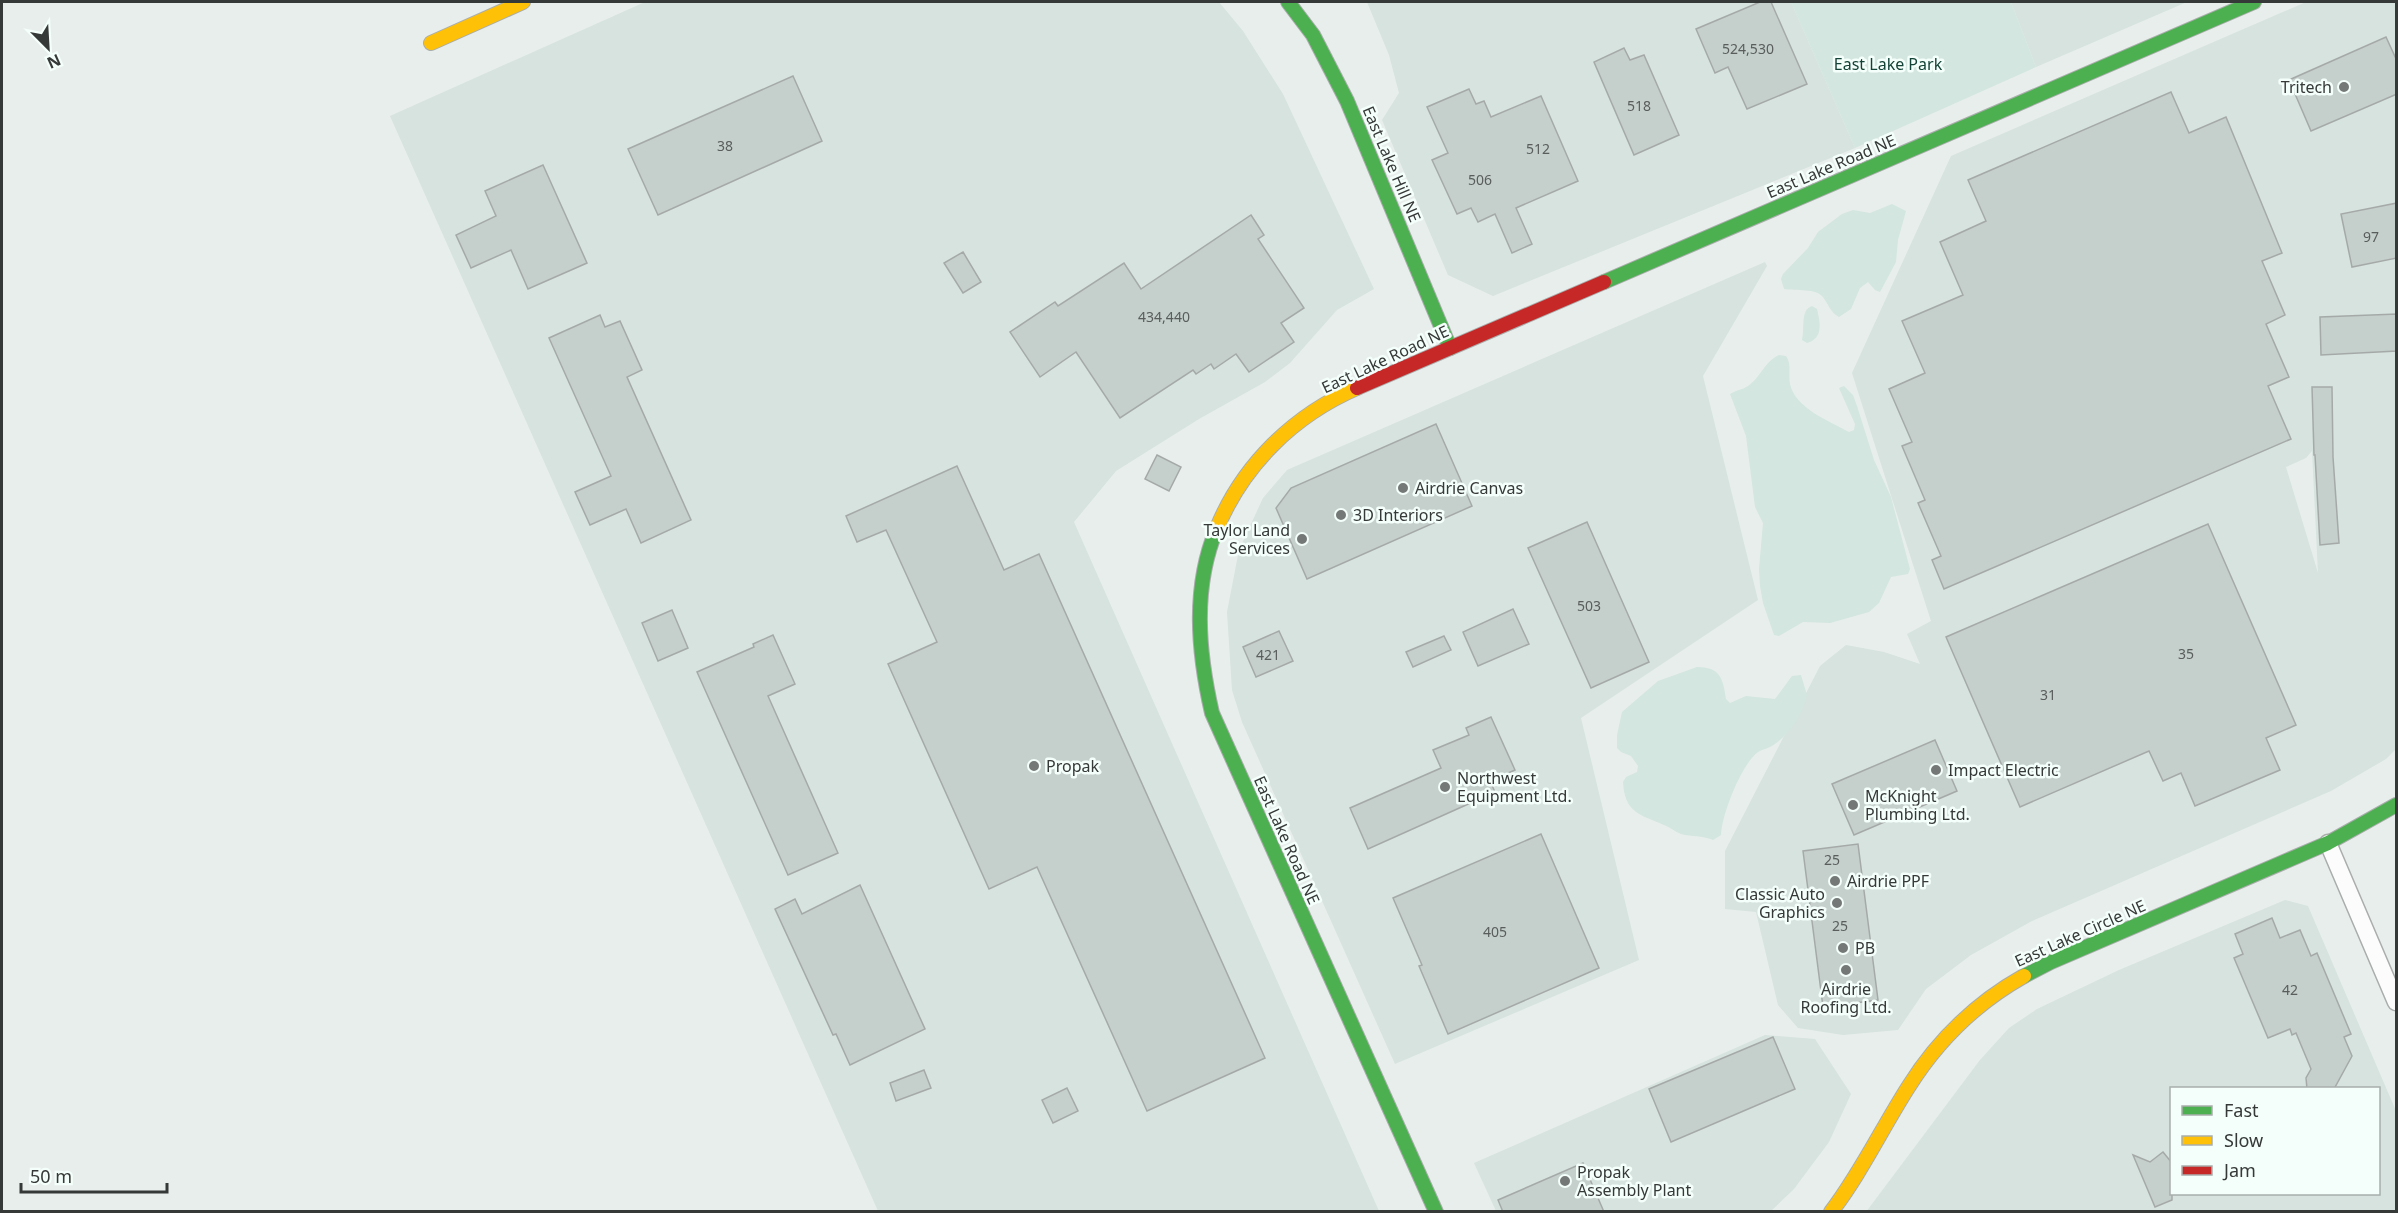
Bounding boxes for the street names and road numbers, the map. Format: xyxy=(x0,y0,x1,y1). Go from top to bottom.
street label: East Lake Hill NE xyxy=(1358,103,1426,225)
street label: East Lake Road NE xyxy=(1763,129,1899,203)
street label: East Lake Road NE xyxy=(1318,320,1452,398)
street label: East Lake Road NE xyxy=(1249,772,1325,908)
street label: East Lake Circle NE xyxy=(2011,894,2149,972)

